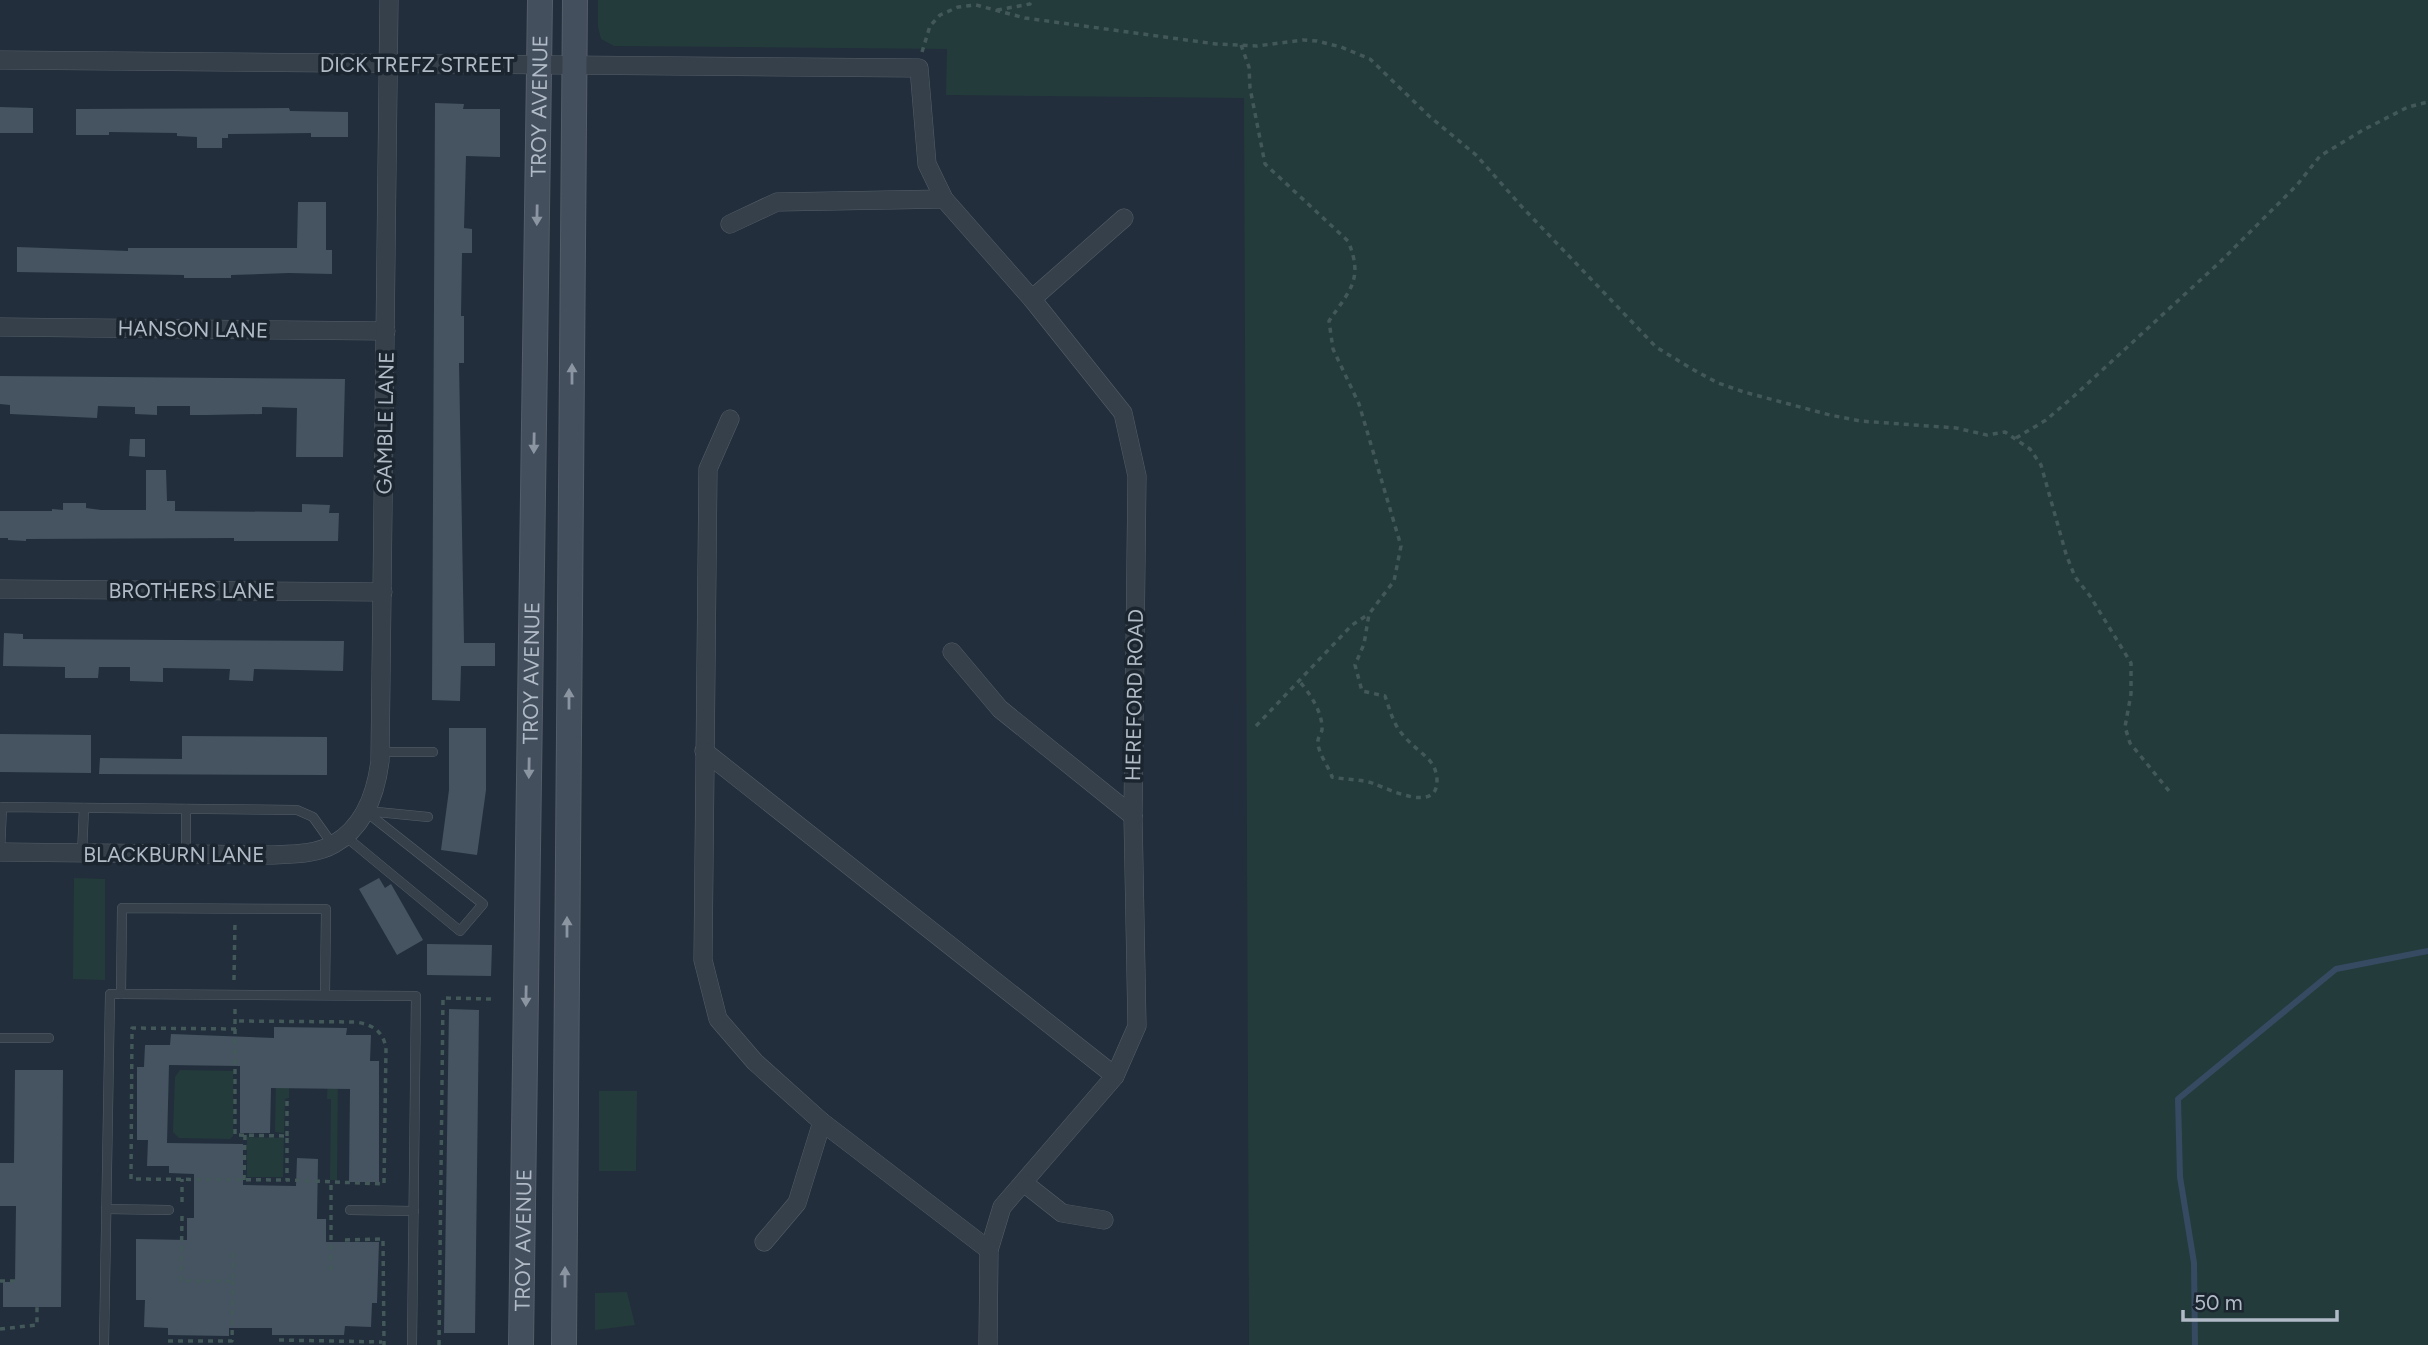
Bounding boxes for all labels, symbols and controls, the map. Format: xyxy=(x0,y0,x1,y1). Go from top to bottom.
street label: TROY AVENUE xyxy=(525,35,552,178)
street label: DICK TREFZ STREET xyxy=(320,52,515,77)
one-way arrow xyxy=(531,204,543,226)
street label: HANSON LANE xyxy=(117,315,269,343)
street label: GAMBLE LANE xyxy=(371,351,399,495)
one-way arrow xyxy=(566,363,578,385)
one-way arrow xyxy=(528,432,540,454)
street label: BROTHERS LANE xyxy=(109,578,275,603)
street label: TROY AVENUE xyxy=(517,602,544,745)
street label: HEREFORD ROAD xyxy=(1120,609,1148,781)
one-way arrow xyxy=(563,688,575,710)
one-way arrow xyxy=(524,757,535,779)
street label: BLACKBURN LANE xyxy=(83,842,265,867)
one-way arrow xyxy=(561,916,573,938)
one-way arrow xyxy=(520,985,532,1007)
street label: TROY AVENUE xyxy=(509,1169,536,1311)
one-way arrow xyxy=(559,1266,570,1288)
scale bar xyxy=(2183,1278,2337,1322)
text: 50 m xyxy=(2194,1290,2243,1315)

